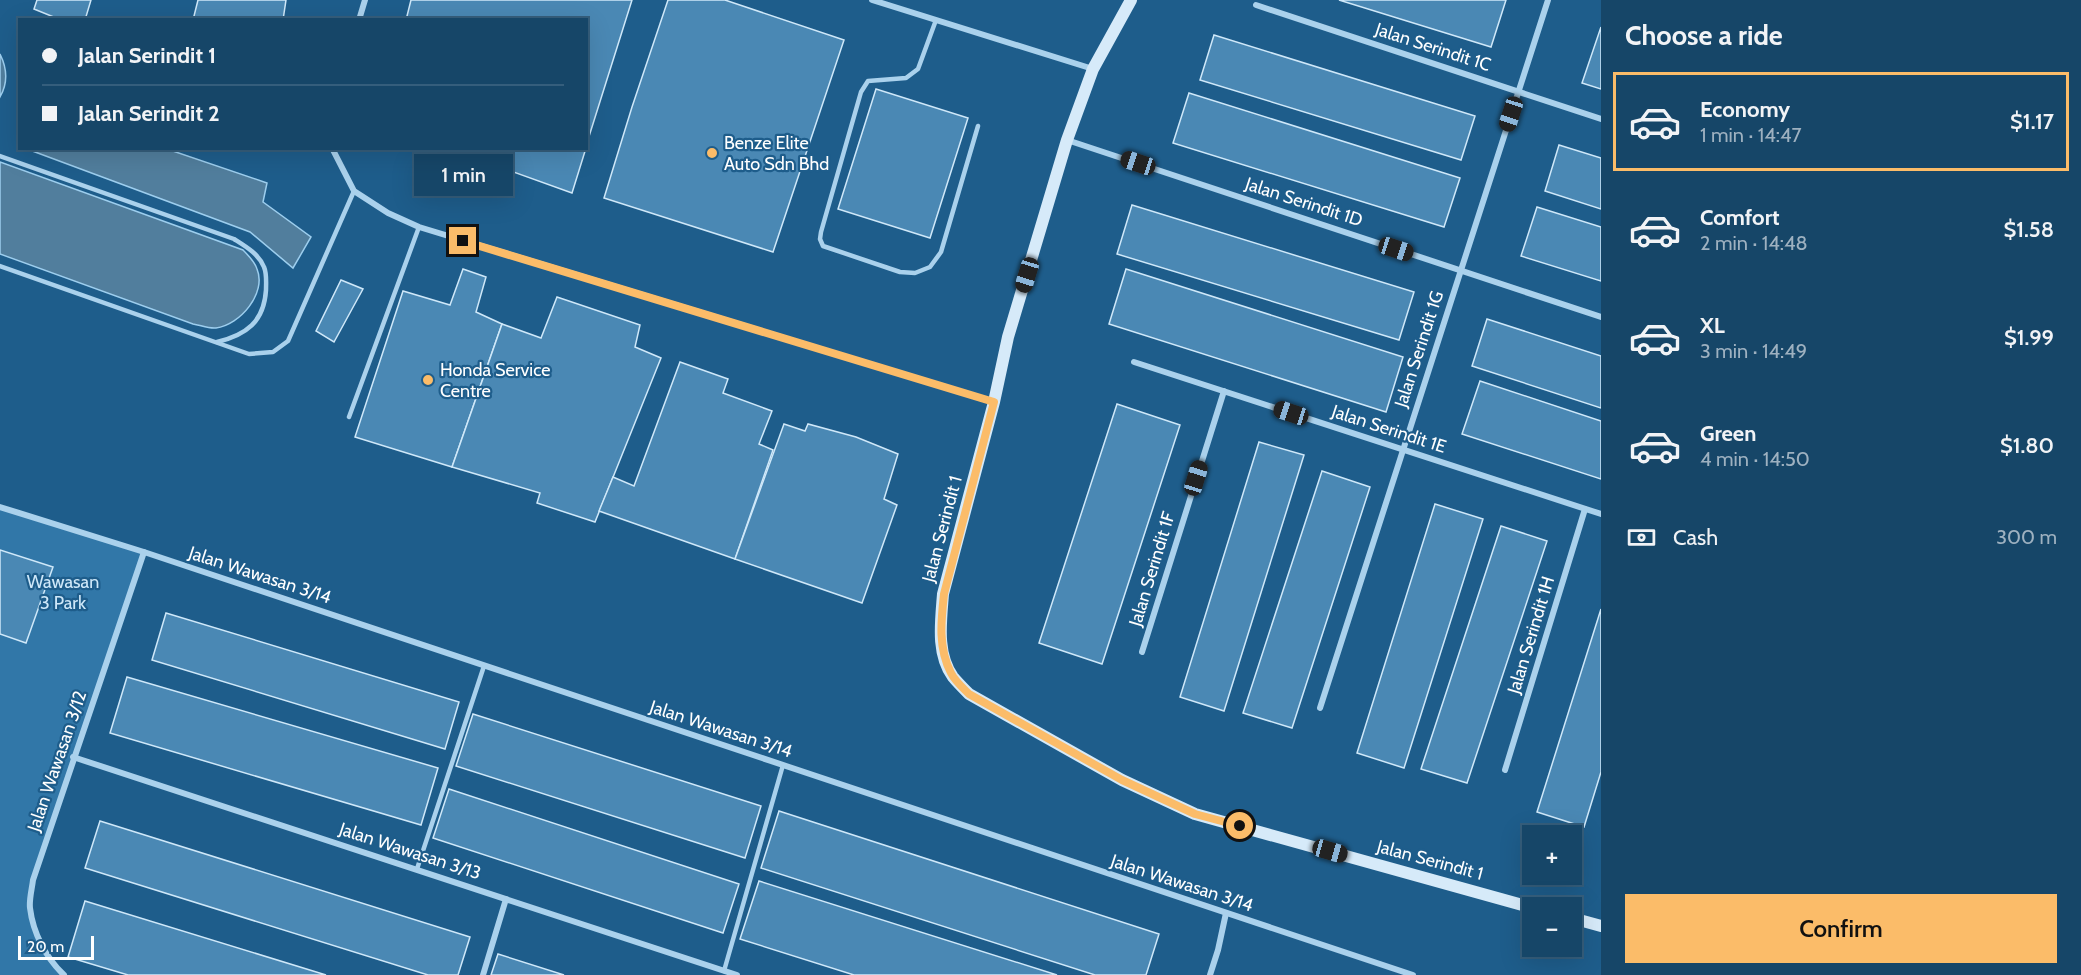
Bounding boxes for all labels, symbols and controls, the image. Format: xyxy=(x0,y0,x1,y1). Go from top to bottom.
street label: Jalan Serindit 1C xyxy=(1371,18,1494,76)
text: Choose a ride xyxy=(1625,19,1783,52)
text: Jalan Serindit 1 xyxy=(78,42,216,69)
car xyxy=(1497,94,1525,134)
icon: car xyxy=(1628,95,1682,149)
text: Economy xyxy=(1700,96,1790,123)
text: Jalan Serindit 2 xyxy=(78,100,220,127)
text: $1.17 xyxy=(2010,108,2054,135)
text: 1 min · 14:47 xyxy=(1700,123,1802,147)
place label: Benze Elite Auto Sdn Bhd xyxy=(724,132,829,175)
marker: Benze Elite Auto Sdn Bhd xyxy=(705,146,719,160)
car xyxy=(1118,149,1158,177)
callout: 1 min xyxy=(414,154,512,196)
text: 1 min xyxy=(441,163,486,187)
street label: Jalan Serindit 1D xyxy=(1242,172,1366,231)
icon: car xyxy=(1628,203,1682,257)
text: Comfort xyxy=(1700,204,1779,231)
text: $1.58 xyxy=(2004,216,2054,243)
route end xyxy=(449,227,476,254)
text: 2 min · 14:48 xyxy=(1700,231,1808,255)
car xyxy=(1376,235,1416,263)
car xyxy=(1013,255,1041,295)
street label: Jalan Serindit 1G xyxy=(1389,288,1448,411)
icon: car xyxy=(1628,311,1682,365)
text: XL xyxy=(1700,312,1725,339)
text: $1.99 xyxy=(2004,324,2054,351)
text: 3 min · 14:49 xyxy=(1700,339,1807,363)
place label: Honda Service Centre xyxy=(440,359,550,402)
marker: Honda Service Centre xyxy=(421,373,435,387)
car xyxy=(1271,399,1311,427)
street label: Jalan Serindit 1E xyxy=(1328,400,1449,458)
icon: car xyxy=(1628,419,1682,473)
text: Green xyxy=(1700,420,1756,447)
text: $1.80 xyxy=(2000,432,2054,459)
text: 4 min · 14:50 xyxy=(1700,447,1810,471)
car xyxy=(1182,458,1210,498)
street label: Jalan Serindit 1 xyxy=(917,473,967,586)
street label: Jalan Serindit 1F xyxy=(1124,509,1180,630)
icon: cash xyxy=(1625,521,1658,554)
text: Cash xyxy=(1673,524,1718,551)
text: 300 m xyxy=(1996,525,2057,549)
street label: Jalan Wawasan 3/14 xyxy=(185,541,334,608)
park label: Wawasan 3 Park xyxy=(27,571,99,614)
street label: Jalan Serindit 1H xyxy=(1502,574,1559,697)
street label: Jalan Wawasan 3/12 xyxy=(22,688,91,835)
street label: Jalan Wawasan 3/14 xyxy=(646,695,795,762)
route start xyxy=(1226,812,1253,839)
street label: Jalan Wawasan 3/13 xyxy=(335,817,484,884)
map controls xyxy=(1522,825,1582,957)
button: + xyxy=(1522,825,1582,885)
street label: Jalan Serindit 1 xyxy=(1373,835,1486,885)
car xyxy=(1310,837,1350,865)
street label: Jalan Wawasan 3/14 xyxy=(1107,849,1256,916)
button: Confirm xyxy=(1625,894,2057,963)
button: − xyxy=(1522,897,1582,957)
scale bar xyxy=(18,933,94,960)
text: 20 m xyxy=(27,937,64,956)

